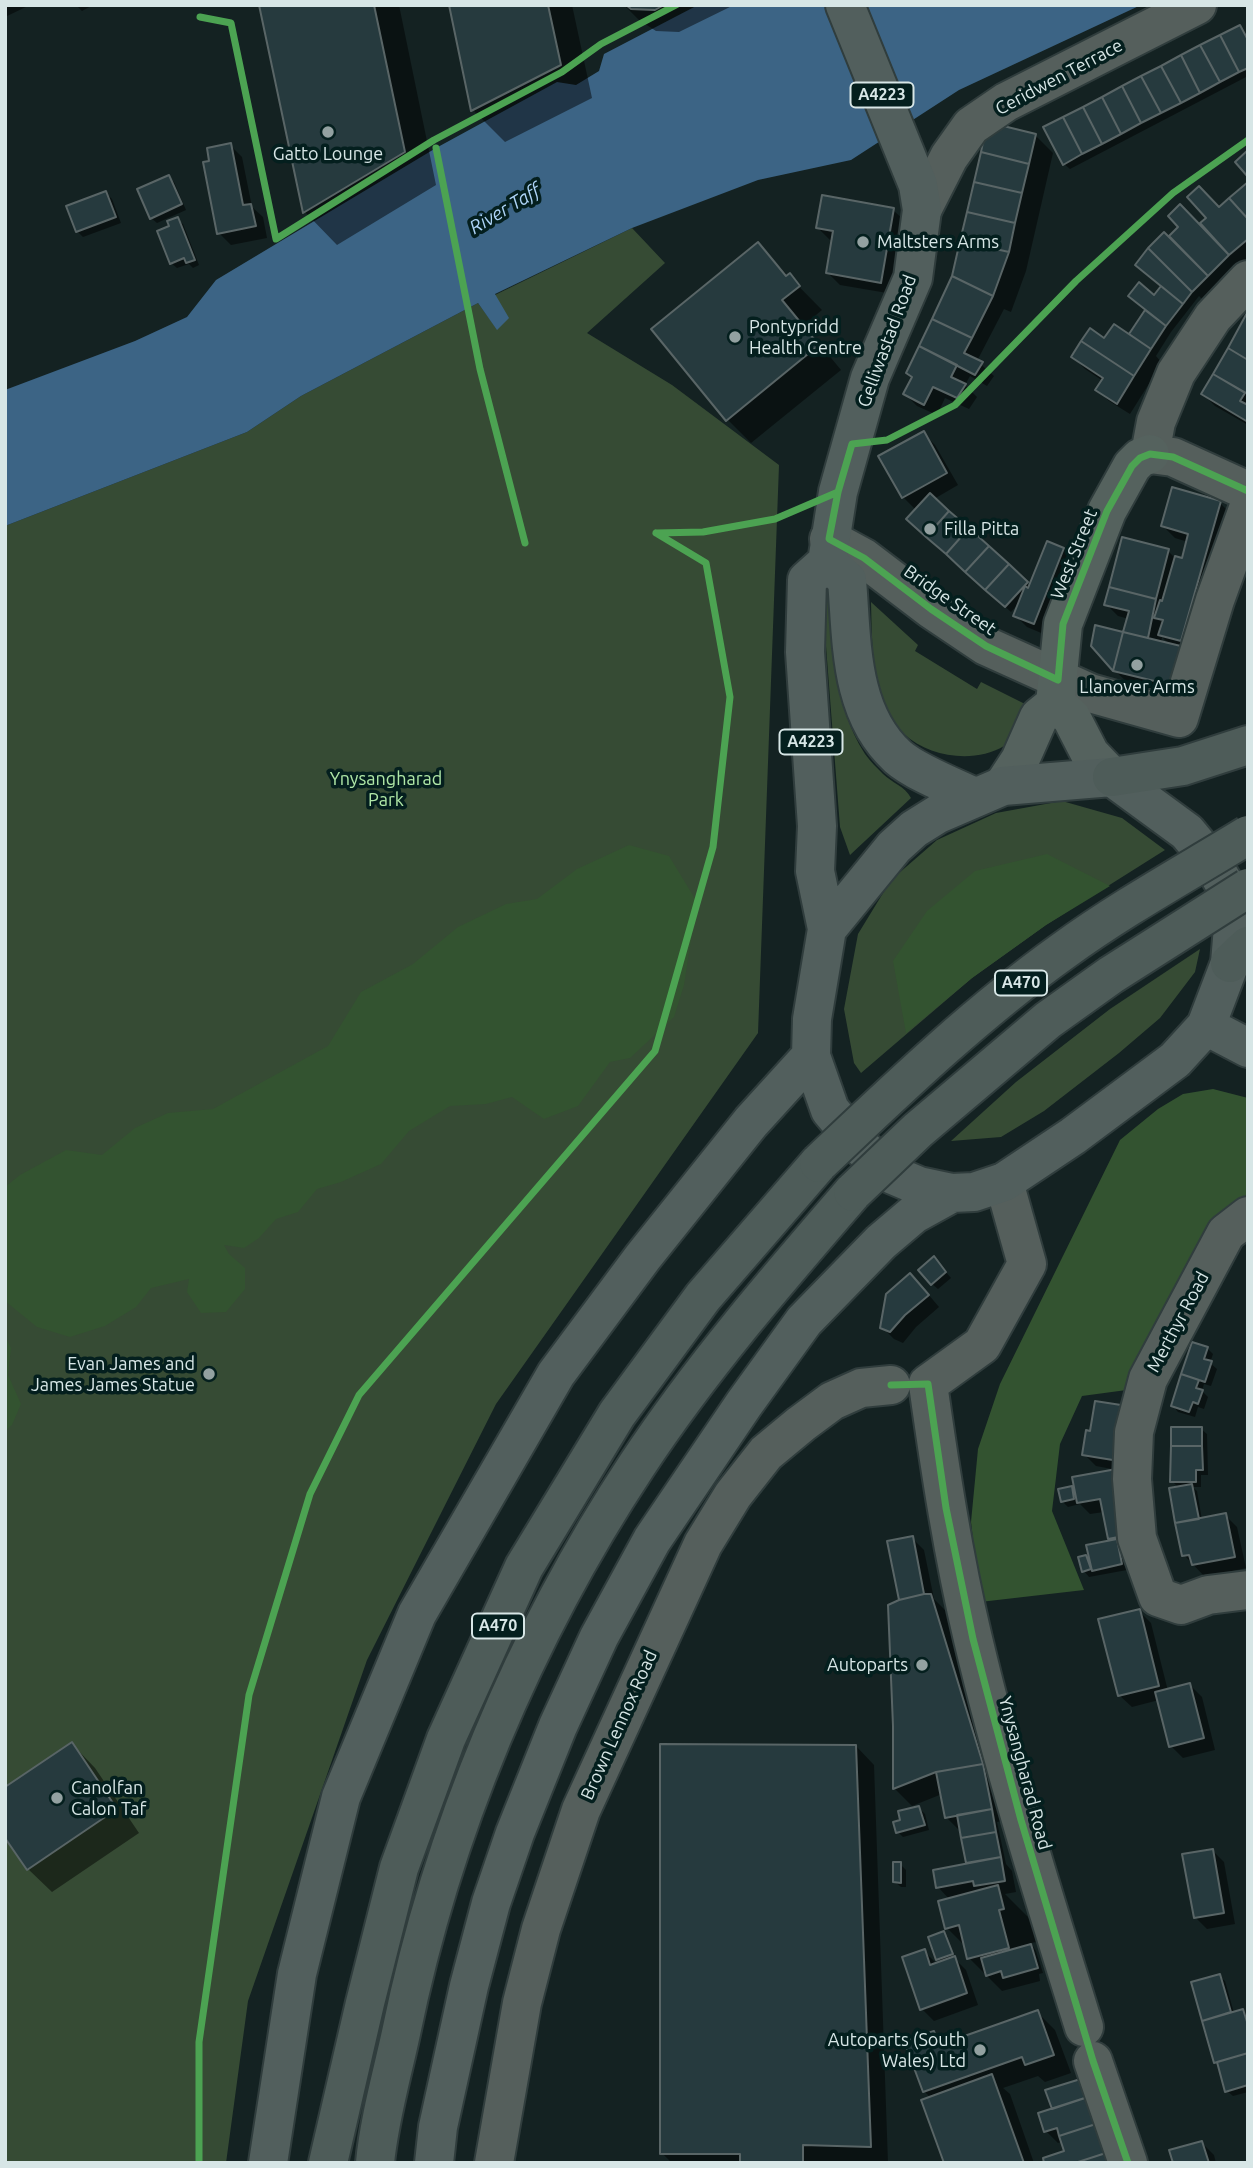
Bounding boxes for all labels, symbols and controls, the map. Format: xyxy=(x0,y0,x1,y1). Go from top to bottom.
street label: Ceridwen Terrace xyxy=(992,34,1126,120)
road number: A4223 xyxy=(850,82,914,108)
marker: Gatto Lounge xyxy=(320,124,336,140)
place label: Gatto Lounge xyxy=(273,143,383,165)
water label: River Taff xyxy=(465,179,545,239)
place label: Maltsters Arms xyxy=(877,231,999,253)
marker: Maltsters Arms xyxy=(855,234,871,250)
street label: Gelliwastad Road xyxy=(853,272,921,410)
place label: Pontypridd Health Centre xyxy=(749,316,862,358)
marker: Pontypridd Health Centre xyxy=(727,329,743,345)
street label: West Street xyxy=(1046,506,1102,602)
place label: Filla Pitta xyxy=(944,518,1019,540)
marker: Filla Pitta xyxy=(922,521,938,537)
street label: Bridge Street xyxy=(900,560,1000,640)
marker: Llanover Arms xyxy=(1129,657,1145,673)
place label: Llanover Arms xyxy=(1079,676,1195,698)
road number: A4223 xyxy=(780,730,842,754)
park label: Ynysangharad Park xyxy=(330,768,442,810)
road number: A470 xyxy=(995,970,1047,995)
street label: Merthyr Road xyxy=(1142,1268,1214,1376)
place label: Evan James and James James Statue xyxy=(31,1353,195,1396)
marker: Evan James and James James Statue xyxy=(201,1366,217,1382)
road number: A470 xyxy=(472,1614,524,1638)
street label: Brown Lennox Road xyxy=(576,1647,662,1803)
place label: Autoparts xyxy=(827,1654,908,1676)
marker: Autoparts xyxy=(914,1657,930,1673)
street label: Ynysangharad Road xyxy=(994,1694,1056,1852)
place label: Canolfan Calon Taf xyxy=(71,1777,146,1820)
marker: Canolfan Calon Taf xyxy=(49,1790,65,1806)
place label: Autoparts (South Wales) Ltd xyxy=(828,2029,966,2072)
marker: Autoparts (South Wales) Ltd xyxy=(972,2042,988,2058)

